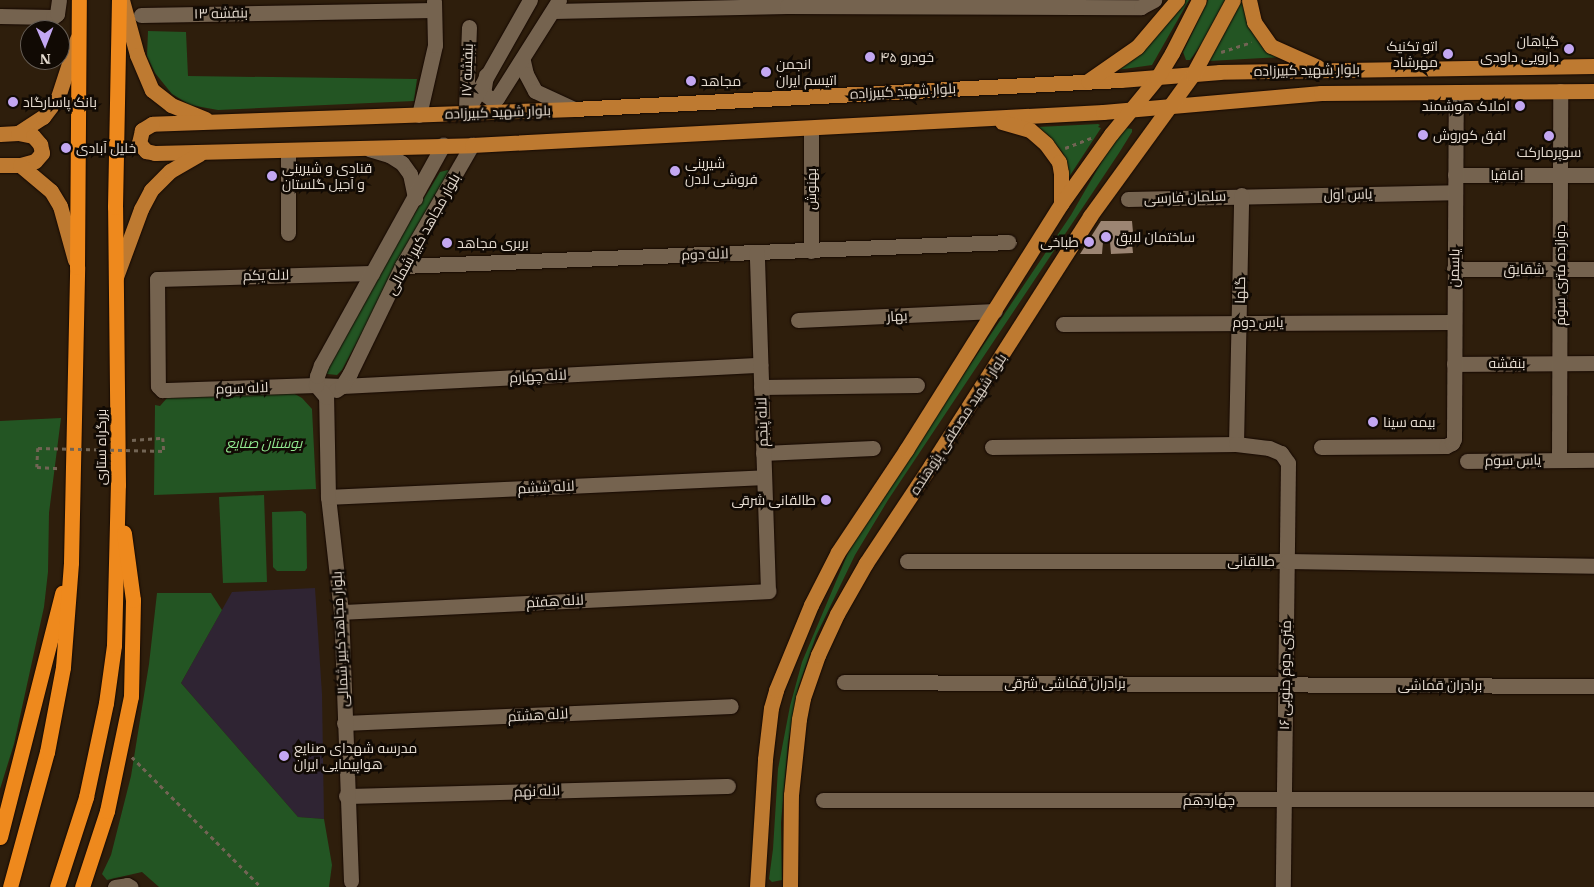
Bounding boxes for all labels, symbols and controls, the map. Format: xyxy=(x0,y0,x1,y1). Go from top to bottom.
street label: بنفشه ۱۳ xyxy=(194,4,248,22)
north arrow xyxy=(20,20,70,70)
place label: گیاهان دارویی داودی xyxy=(1480,33,1559,65)
place label: اتو تکنیک مهرشاد xyxy=(1387,38,1438,70)
street label: بنفشه ۱۷ xyxy=(458,43,476,97)
marker: گیاهان دارویی داودی xyxy=(1563,43,1575,55)
marker: اتو تکنیک مهرشاد xyxy=(1442,48,1454,60)
place label: خودرو ۴۵ xyxy=(880,49,934,65)
text: N xyxy=(40,50,51,68)
marker: خودرو ۴۵ xyxy=(864,51,876,63)
place label: انجمن اتیسم ایران xyxy=(776,56,837,88)
street label: بلوار شهید کبیرزاده xyxy=(1254,61,1360,79)
marker: انجمن اتیسم ایران xyxy=(760,66,772,78)
place label: مجاهد xyxy=(701,73,741,89)
marker: مجاهد xyxy=(685,75,697,87)
street label: بلوار شهید کبیرزاده xyxy=(850,80,956,102)
place label: بانک پاسارگاد xyxy=(23,94,97,110)
marker: بانک پاسارگاد xyxy=(7,96,19,108)
place label: املاک هوشمند xyxy=(1422,98,1510,114)
marker: املاک هوشمند xyxy=(1514,100,1526,112)
street label: بلوار شهید کبیرزاده xyxy=(445,102,551,122)
place label: افق کوروش xyxy=(1433,127,1506,143)
marker: افق کوروش xyxy=(1417,129,1429,141)
marker: سوپرمارکت xyxy=(1543,130,1555,142)
place label: خلیل آبادی xyxy=(76,140,136,156)
marker: خلیل آبادی xyxy=(60,142,72,154)
place label: سوپرمارکت xyxy=(1517,144,1581,160)
place label: شیرینی فروشی لادن xyxy=(685,155,758,188)
place label: قنادی و شیرینی و آجیل گلستان xyxy=(282,160,372,192)
marker: شیرینی فروشی لادن xyxy=(669,165,681,177)
street label: اقاقیا xyxy=(1490,167,1524,183)
street label: بهنوش xyxy=(803,168,819,210)
marker: قنادی و شیرینی و آجیل گلستان xyxy=(266,170,278,182)
street label: بلوار مجاهد کبیر شمالی xyxy=(383,170,463,298)
street label: یاس اول xyxy=(1323,185,1373,203)
street label: سلمان فارسی xyxy=(1144,187,1226,207)
street label: دوازده متری سوم xyxy=(1552,224,1568,326)
place label: ساختمان لایق xyxy=(1116,229,1195,245)
marker: ساختمان لایق xyxy=(1100,231,1112,243)
place label: طباخی xyxy=(1040,234,1079,250)
place label: بربری مجاهد xyxy=(457,235,529,251)
marker: طباخی xyxy=(1083,236,1095,248)
marker: بربری مجاهد xyxy=(441,237,453,249)
street label: لاله دوم xyxy=(681,245,729,263)
street label: یاسمن xyxy=(1445,249,1463,287)
street label: شقایق xyxy=(1504,261,1544,277)
street label: لاله یکم xyxy=(243,266,289,284)
street label: گلها xyxy=(1231,276,1249,304)
street label: بهار xyxy=(886,307,908,325)
street label: یاس دوم xyxy=(1232,314,1284,330)
street label: بلوار شهید مصطفی پژوهنده xyxy=(906,350,1010,498)
street label: بنفشه xyxy=(1489,355,1525,371)
street label: لاله چهارم xyxy=(509,366,567,386)
street label: لاله سوم xyxy=(215,379,269,397)
street label: لاله پنجم xyxy=(753,397,771,447)
street label: بزرگراه ستاری xyxy=(93,409,109,485)
place label: بیمه سینا xyxy=(1383,414,1436,430)
marker: بیمه سینا xyxy=(1367,416,1379,428)
park label: بوستان صنایع xyxy=(226,435,302,451)
street label: یاس سوم xyxy=(1485,451,1541,469)
street label: لاله ششم xyxy=(517,477,575,497)
place label: طالقانی شرقی xyxy=(732,492,816,508)
marker: طالقانی شرقی xyxy=(820,494,832,506)
street label: طالقانی xyxy=(1227,553,1275,569)
street label: بلوار مجاهد کبیر شمالی xyxy=(328,571,352,707)
street label: لاله هفتم xyxy=(526,591,584,611)
street label: ۱۶ متری دوم جنوبی xyxy=(1276,620,1294,730)
street label: برادران قماشی شرقی xyxy=(1004,675,1126,691)
street label: برادران قماشی xyxy=(1398,677,1482,693)
street label: لاله هشتم xyxy=(507,705,569,725)
place label: مدرسه شهدای صنایع هواپیمایی ایران xyxy=(294,740,417,772)
marker: مدرسه شهدای صنایع هواپیمایی ایران xyxy=(278,750,290,762)
street label: لاله نهم xyxy=(514,782,560,800)
street label: چهاردهم xyxy=(1183,792,1235,808)

